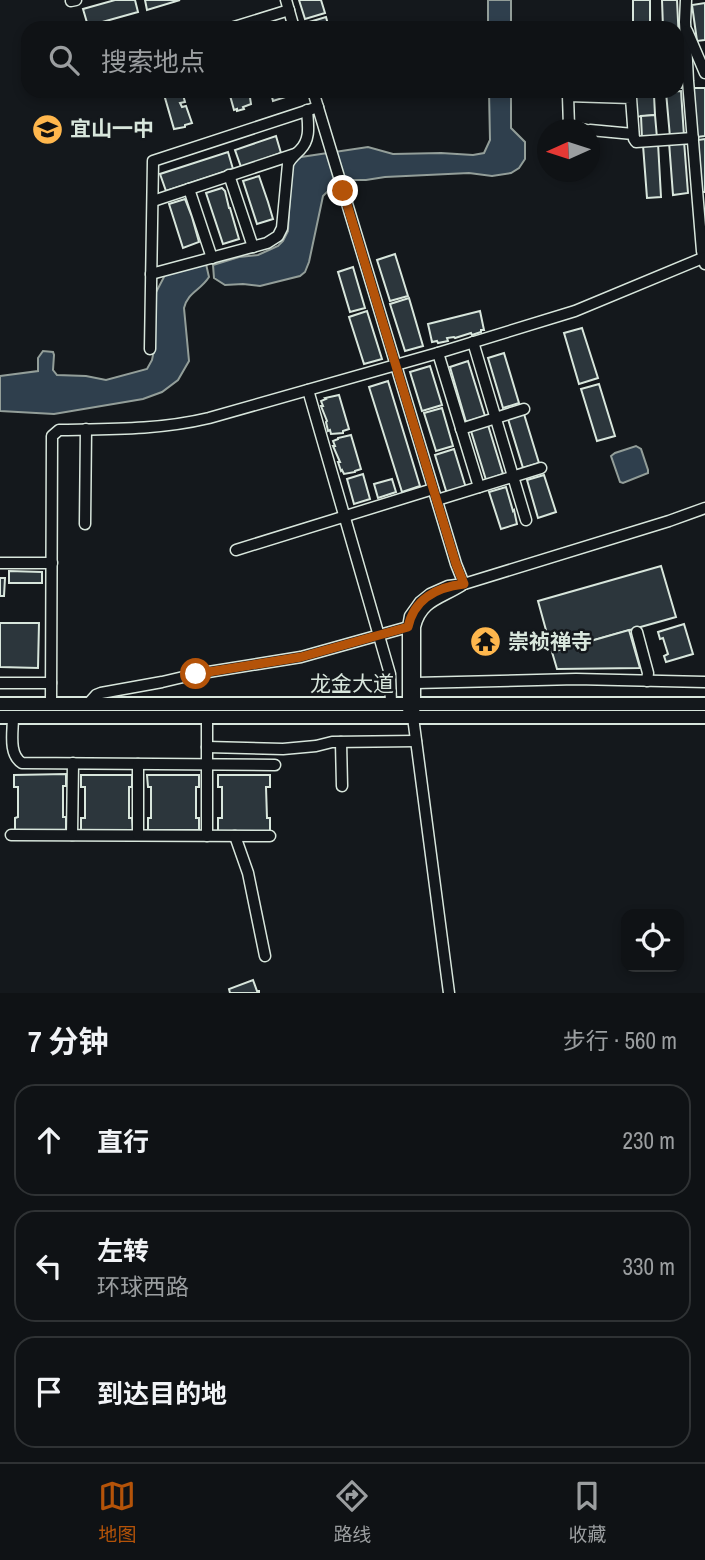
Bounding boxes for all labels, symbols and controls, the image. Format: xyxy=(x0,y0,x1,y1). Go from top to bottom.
search box xyxy=(21,21,684,98)
icon: search xyxy=(45,41,83,79)
text: 搜索地点 xyxy=(101,44,205,79)
school or university icon: 宜山一中 xyxy=(30,112,64,146)
place label: 宜山一中 xyxy=(70,114,154,143)
north arrow xyxy=(537,119,600,182)
route end xyxy=(327,175,358,206)
temple icon: 崇祯禅寺 xyxy=(468,625,502,659)
place label: 崇祯禅寺 xyxy=(508,627,592,656)
route start xyxy=(180,658,211,689)
street label: 龙金大道 xyxy=(310,669,394,698)
map controls xyxy=(621,909,684,972)
button: locate xyxy=(621,909,684,972)
text: 7 分钟 xyxy=(28,1021,109,1061)
text: 步行 · 560 m xyxy=(563,1025,677,1056)
icon: ahead xyxy=(30,1121,68,1159)
text: 直行 xyxy=(97,1124,149,1159)
text: 230 m xyxy=(623,1125,675,1156)
text: 左转 xyxy=(97,1233,149,1268)
icon: left xyxy=(30,1247,68,1285)
text: 330 m xyxy=(623,1251,675,1282)
text: 环球西路 xyxy=(97,1271,189,1302)
icon: arrive xyxy=(30,1373,68,1411)
text: 到达目的地 xyxy=(97,1376,227,1411)
tab: 地图 xyxy=(98,1477,137,1547)
tab: 路线 xyxy=(333,1477,372,1547)
tab: 收藏 xyxy=(568,1477,607,1547)

